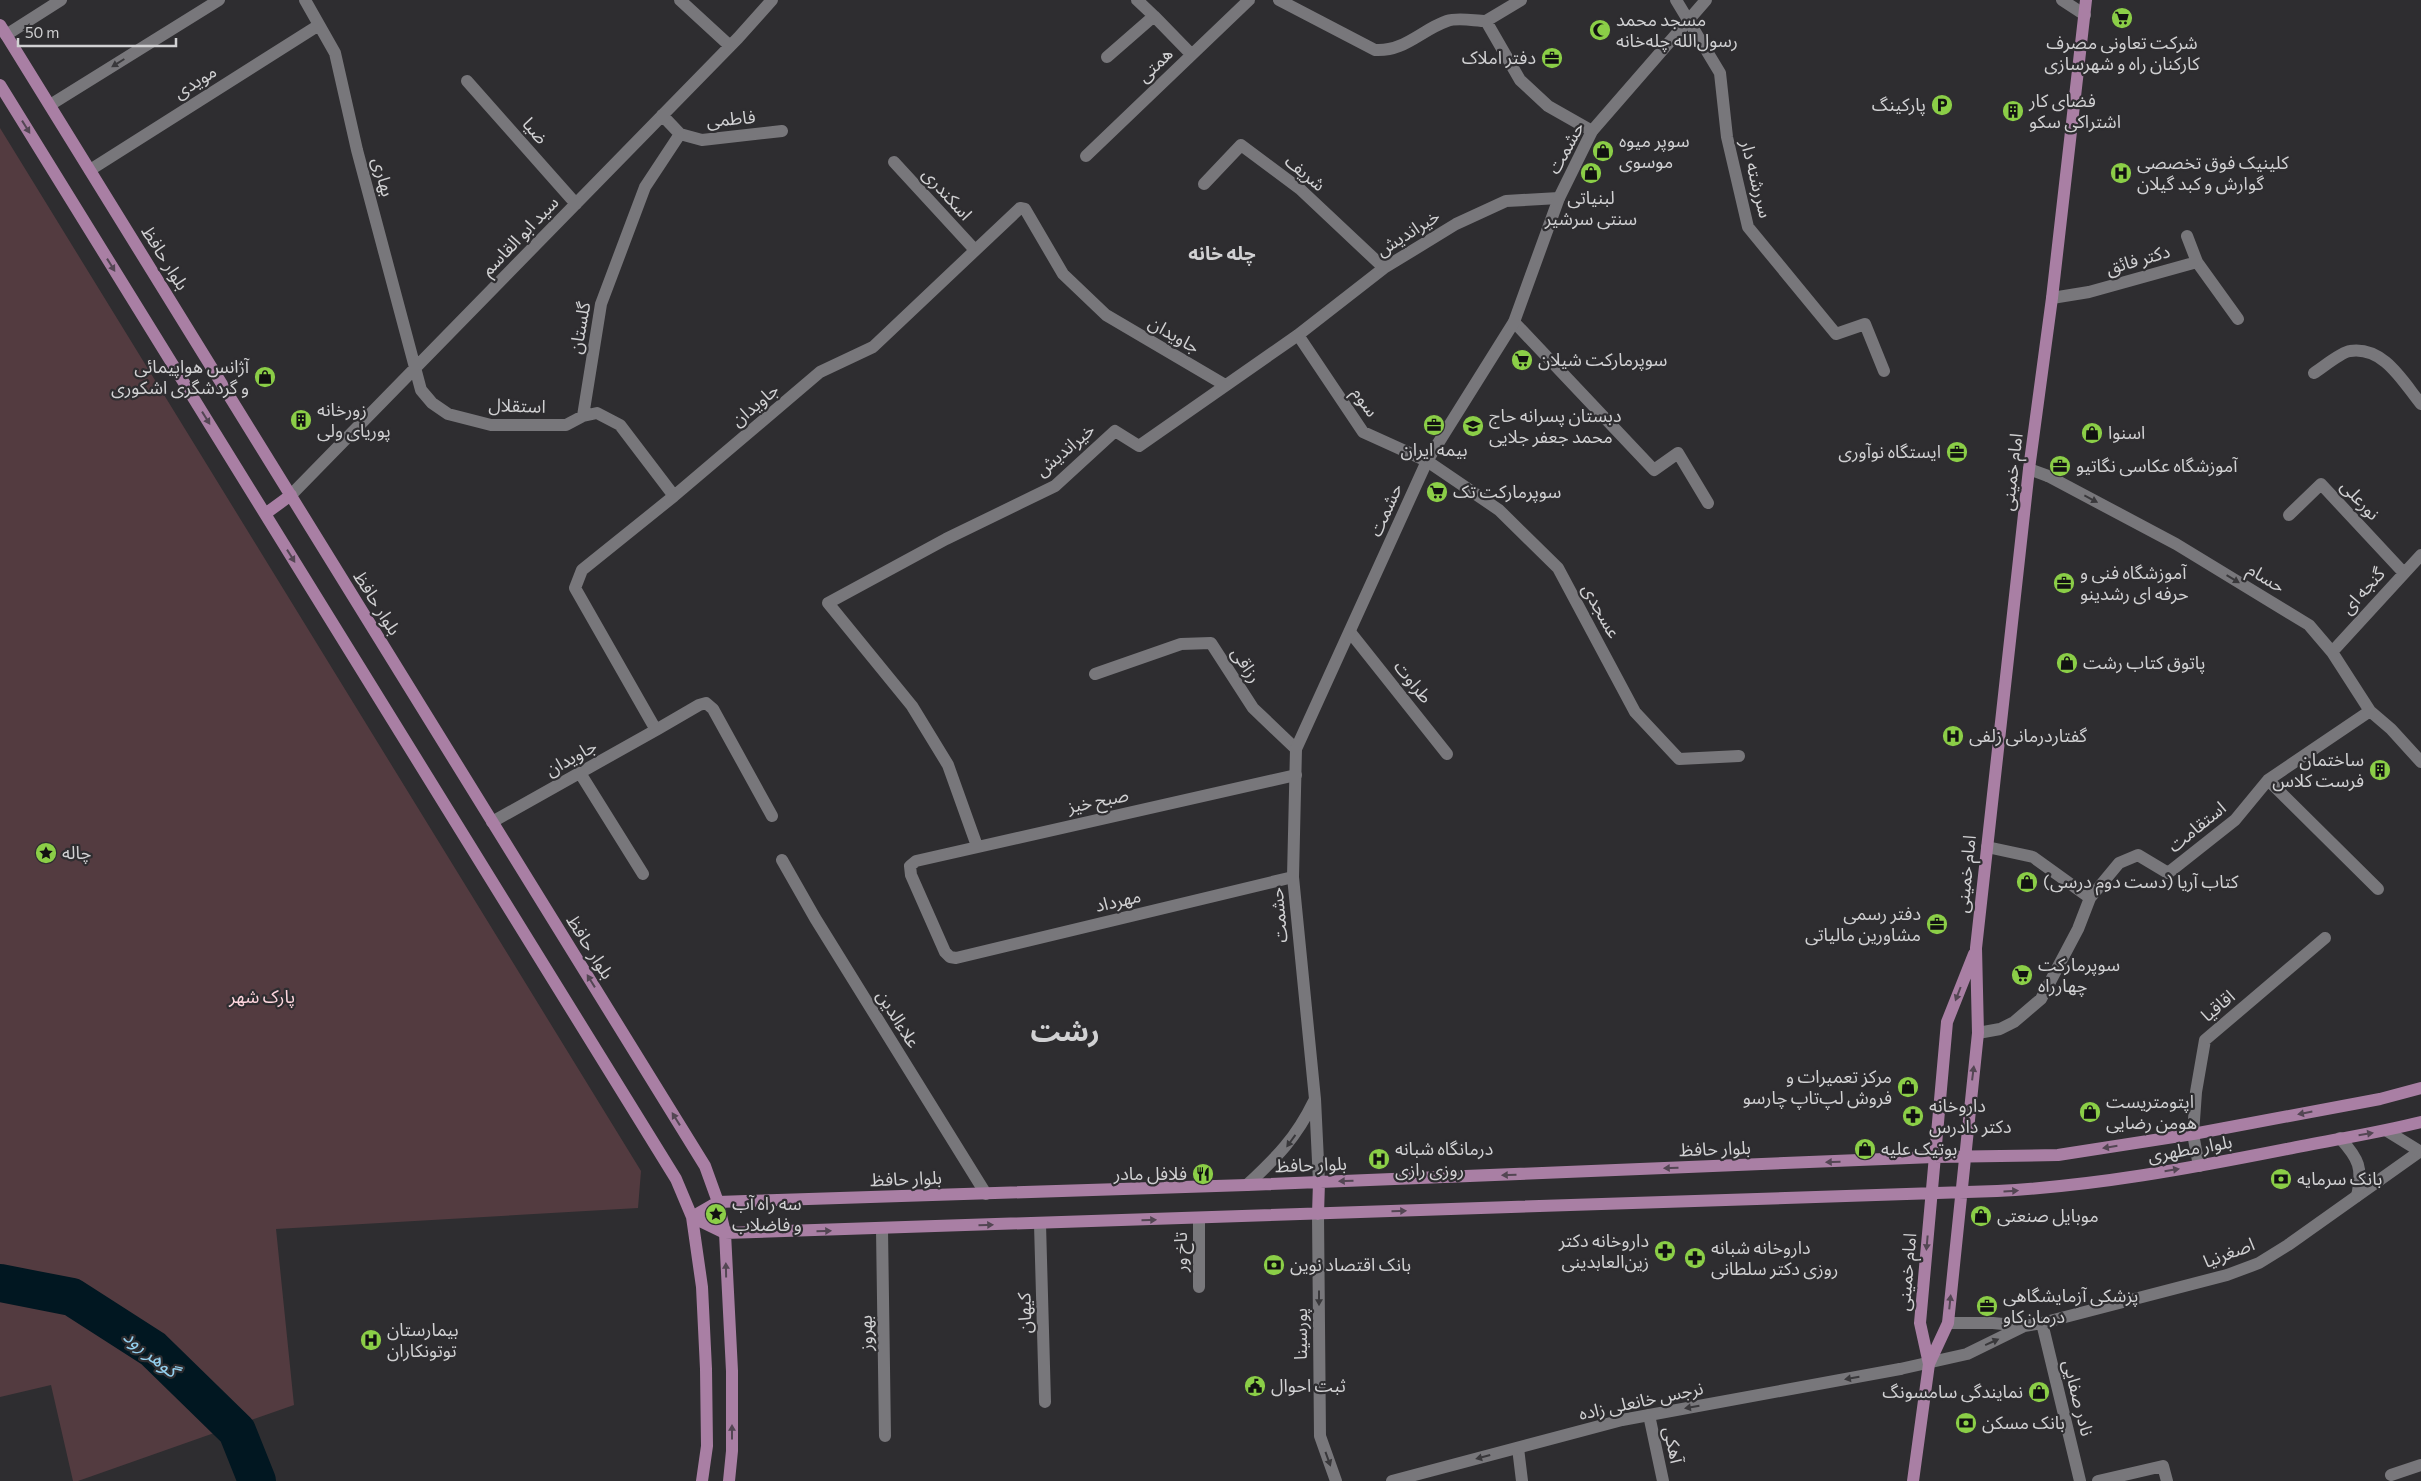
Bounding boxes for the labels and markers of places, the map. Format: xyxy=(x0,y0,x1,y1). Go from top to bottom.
supermarket icon: شرکت تعاونی مصرف کارکنان راه و شهرسازی xyxy=(2110,6,2134,30)
place label: مسجد محمد رسول‌‌الله چله‌خانه xyxy=(1616,8,1738,52)
mosque icon: مسجد محمد رسول‌‌الله چله‌خانه xyxy=(1588,18,1612,42)
place label: شرکت تعاونی مصرف کارکنان راه و شهرسازی xyxy=(2044,31,2200,75)
place label: دفتر املاک xyxy=(1462,46,1536,69)
office icon: دفتر املاک xyxy=(1540,46,1564,70)
place label: فضای کار اشتراکی سکو xyxy=(2028,89,2121,133)
place label: پارکینگ xyxy=(1872,93,1926,116)
parking icon: پارکینگ xyxy=(1930,93,1954,117)
building icon: فضای کار اشتراکی سکو xyxy=(2001,99,2025,123)
place label: سوپر میوه موسوی xyxy=(1619,129,1690,173)
shop icon: سوپر میوه موسوی xyxy=(1591,139,1615,163)
place label: کلینیک فوق تخصصی گوارش و کبد گیلان xyxy=(2137,151,2289,195)
shop icon: لبنیاتی سنتی سرشیر xyxy=(1579,161,1603,185)
hospital icon: کلینیک فوق تخصصی گوارش و کبد گیلان xyxy=(2109,161,2133,185)
place label: لبنیاتی سنتی سرشیر xyxy=(1544,186,1637,230)
supermarket icon: سوپرمارکت شیلان xyxy=(1510,348,1534,372)
place label: سوپرمارکت شیلان xyxy=(1538,348,1667,371)
place label: آژانس هواپیمائی و گردشگری اشکوری xyxy=(111,355,250,399)
shop icon: آژانس هواپیمائی و گردشگری اشکوری xyxy=(253,365,277,389)
place label: زورخانه پوریای ولی xyxy=(317,398,391,442)
place label: دبستان پسرانه حاج محمد جعفر جلایی xyxy=(1489,404,1621,448)
building icon: زورخانه پوریای ولی xyxy=(289,408,313,432)
office icon: بیمه ایران xyxy=(1422,413,1446,437)
school or university icon: دبستان پسرانه حاج محمد جعفر جلایی xyxy=(1461,414,1485,438)
shop icon: اسنوا xyxy=(2080,421,2104,445)
place label: اسنوا xyxy=(2108,421,2145,444)
place label: بیمه ایران xyxy=(1400,438,1468,461)
place label: ایستگاه نوآوری xyxy=(1838,440,1941,463)
office icon: ایستگاه نوآوری xyxy=(1945,440,1969,464)
office icon: آموزشگاه عکاسی نگاتیو xyxy=(2048,454,2072,478)
place label: آموزشگاه عکاسی نگاتیو xyxy=(2076,454,2238,477)
supermarket icon: سوپرمارکت تک xyxy=(1425,480,1449,504)
place label: سوپرمارکت تک xyxy=(1453,480,1561,503)
place label: آموزشگاه فنی و حرفه ای رشدینو xyxy=(2080,561,2189,605)
office icon: آموزشگاه فنی و حرفه ای رشدینو xyxy=(2052,571,2076,595)
shop icon: پاتوق کتاب رشت xyxy=(2055,651,2079,675)
place label: پاتوق کتاب رشت xyxy=(2083,651,2205,674)
hospital icon: گفتاردرمانی زلفی xyxy=(1941,724,1965,748)
place label: گفتاردرمانی زلفی xyxy=(1969,724,2088,747)
place label: ساختمان فرست کلاس xyxy=(2272,748,2364,792)
building icon: ساختمان فرست کلاس xyxy=(2368,758,2392,782)
place icon: چاله xyxy=(34,841,58,865)
place label: چاله xyxy=(62,841,91,864)
shop icon: کتاب آریا (دست دوم درسی) xyxy=(2015,870,2039,894)
place label: کتاب آریا (دست دوم درسی) xyxy=(2043,870,2239,896)
place label: دفتر رسمی مشاورین مالیاتی xyxy=(1805,902,1921,946)
office icon: دفتر رسمی مشاورین مالیاتی xyxy=(1925,912,1949,936)
place label: سوپرمارکت چهارراه xyxy=(2038,953,2120,997)
supermarket icon: سوپرمارکت چهارراه xyxy=(2010,963,2034,987)
place label: مرکز تعمیرات و فروش لپ‌تاپ چارسو xyxy=(1743,1065,1892,1110)
shop icon: مرکز تعمیرات و فروش لپ‌تاپ چارسو xyxy=(1896,1075,1920,1099)
place label: اپتومتریست هومن رضایی xyxy=(2106,1090,2197,1134)
place label: داروخانه دکتر دادرس xyxy=(1929,1094,2012,1138)
shop icon: اپتومتریست هومن رضایی xyxy=(2078,1100,2102,1124)
pharmacy icon: داروخانه دکتر دادرس xyxy=(1901,1104,1925,1128)
place label: درمانگاه شبانه روزی رازی xyxy=(1395,1137,1493,1181)
shop icon: بوتیک علیه xyxy=(1853,1137,1877,1161)
place label: بوتیک علیه xyxy=(1881,1137,1957,1160)
hospital icon: درمانگاه شبانه روزی رازی xyxy=(1367,1147,1391,1171)
place label: فلافل مادر xyxy=(1113,1162,1187,1185)
restaurant icon: فلافل مادر xyxy=(1191,1162,1215,1186)
bank icon: بانک سرمایه xyxy=(2269,1167,2293,1191)
place label: بانک سرمایه xyxy=(2297,1167,2382,1190)
place label: سه راه آب و فاضلاب xyxy=(732,1192,802,1235)
place icon: سه راه آب و فاضلاب xyxy=(704,1202,728,1226)
shop icon: موبایل صنعتی xyxy=(1969,1204,1993,1228)
place label: موبایل صنعتی xyxy=(1997,1204,2099,1227)
place label: داروخانه دکتر زین‌العابدینی xyxy=(1558,1229,1649,1273)
place label: داروخانه شبانه روزی دکتر سلطانی xyxy=(1711,1236,1838,1280)
pharmacy icon: داروخانه دکتر زین‌العابدینی xyxy=(1653,1239,1677,1263)
pharmacy icon: داروخانه شبانه روزی دکتر سلطانی xyxy=(1683,1246,1707,1270)
bank icon: بانک اقتصاد نوین xyxy=(1262,1253,1286,1277)
place label: بانک اقتصاد نوین xyxy=(1290,1253,1411,1276)
place label: پزشکی آزمایشگاهی درمان‌کاو xyxy=(2003,1284,2138,1328)
office icon: پزشکی آزمایشگاهی درمان‌کاو xyxy=(1975,1294,1999,1318)
place label: بیمارستان توتونکاران xyxy=(387,1318,459,1362)
hospital icon: بیمارستان توتونکاران xyxy=(359,1328,383,1352)
public building icon: ثبت احوال xyxy=(1243,1374,1267,1398)
place label: ثبت احوال xyxy=(1271,1374,1346,1397)
place label: نمایندگی سامسونگ xyxy=(1882,1380,2023,1403)
shop icon: نمایندگی سامسونگ xyxy=(2027,1380,2051,1404)
bank icon: بانک مسکن xyxy=(1954,1411,1978,1435)
place label: بانک مسکن xyxy=(1982,1411,2065,1434)

